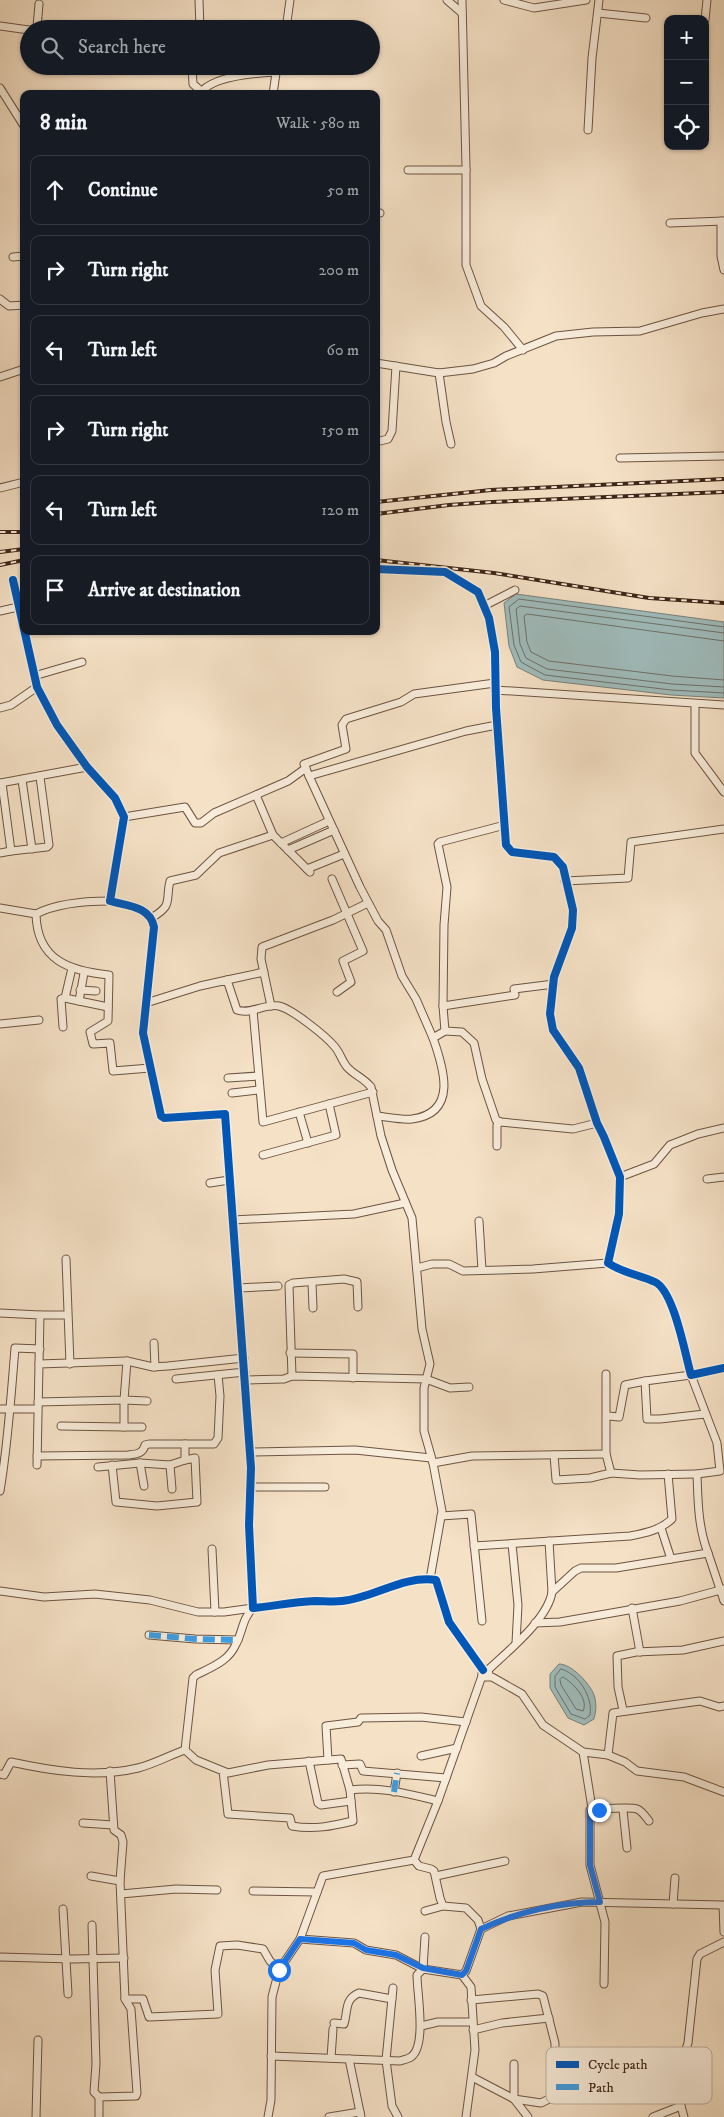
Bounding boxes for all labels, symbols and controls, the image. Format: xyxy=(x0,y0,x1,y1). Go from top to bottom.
map controls xyxy=(664,15,709,150)
button: + xyxy=(664,15,709,60)
search box xyxy=(20,20,380,75)
icon: search xyxy=(38,34,66,62)
text: Search here xyxy=(78,36,166,59)
button: − xyxy=(664,60,709,105)
button: locate xyxy=(664,105,709,150)
text: 8 min xyxy=(40,110,87,136)
text: Walk · 580 m xyxy=(276,113,360,133)
icon: ahead xyxy=(41,176,69,204)
text: Continue xyxy=(88,179,158,202)
text: 50 m xyxy=(327,180,359,200)
icon: right xyxy=(41,256,69,284)
text: Turn right xyxy=(88,259,168,282)
text: 200 m xyxy=(318,260,359,280)
icon: left xyxy=(41,336,69,364)
text: Turn left xyxy=(88,339,157,362)
text: 60 m xyxy=(327,340,359,360)
icon: right xyxy=(41,416,69,444)
text: Turn right xyxy=(88,419,168,442)
text: 150 m xyxy=(321,420,359,440)
icon: left xyxy=(41,496,69,524)
text: Turn left xyxy=(88,499,157,522)
text: 120 m xyxy=(321,500,359,520)
icon: arrive xyxy=(41,576,69,604)
text: Arrive at destination xyxy=(88,579,240,602)
route end xyxy=(588,1799,611,1822)
route start xyxy=(268,1959,291,1982)
legend xyxy=(546,2047,712,2104)
text: Cycle path xyxy=(588,2056,648,2074)
text: Path xyxy=(588,2079,615,2097)

